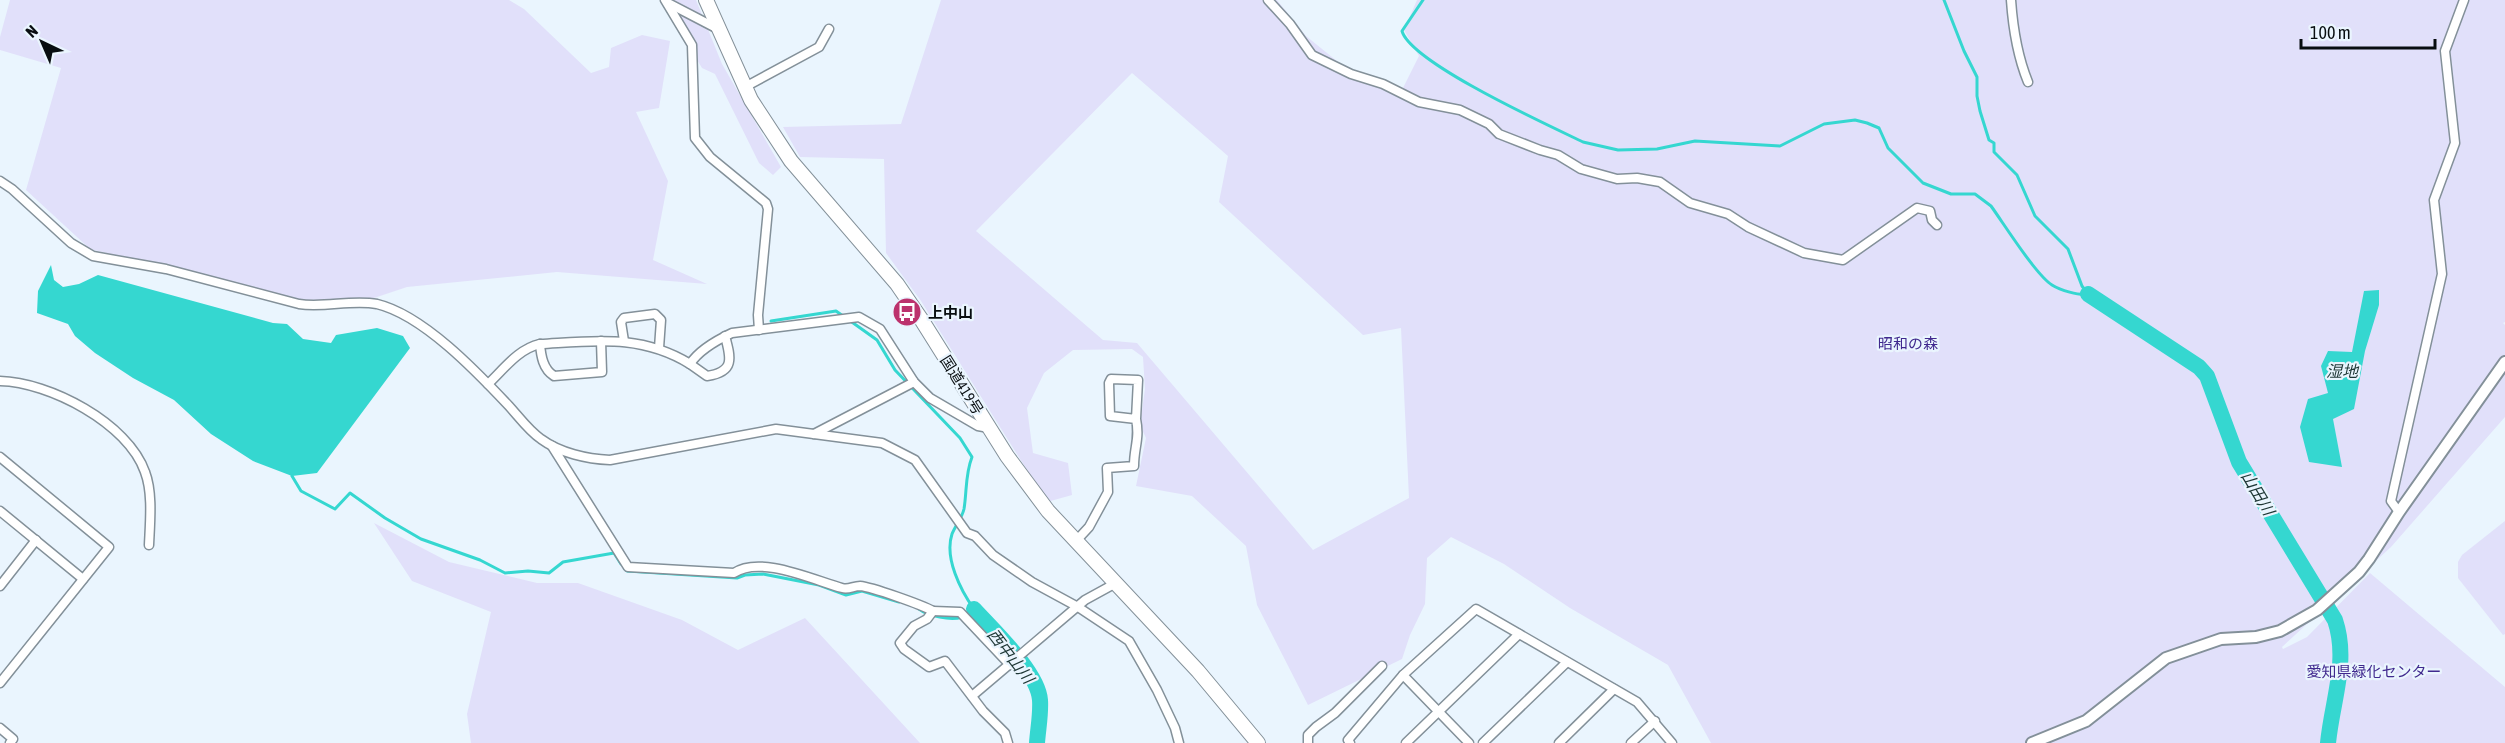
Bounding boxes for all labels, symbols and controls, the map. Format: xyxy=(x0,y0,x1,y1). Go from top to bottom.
north arrow xyxy=(12,12,72,72)
scale bar xyxy=(2301,12,2434,50)
text: N xyxy=(22,21,41,41)
text: 100 m xyxy=(2310,22,2351,43)
bus stop icon: 上中山 xyxy=(891,296,923,328)
place label: 上中山 xyxy=(928,304,973,321)
park label: 昭和の森 xyxy=(1878,335,1938,352)
street label: 国道419号 xyxy=(937,352,987,418)
water label: 湿地 xyxy=(2326,362,2360,380)
water label: 山田川 xyxy=(2238,468,2279,520)
water label: 西中山川 xyxy=(984,625,1039,688)
park label: 愛知県緑化センター xyxy=(2306,663,2442,680)

